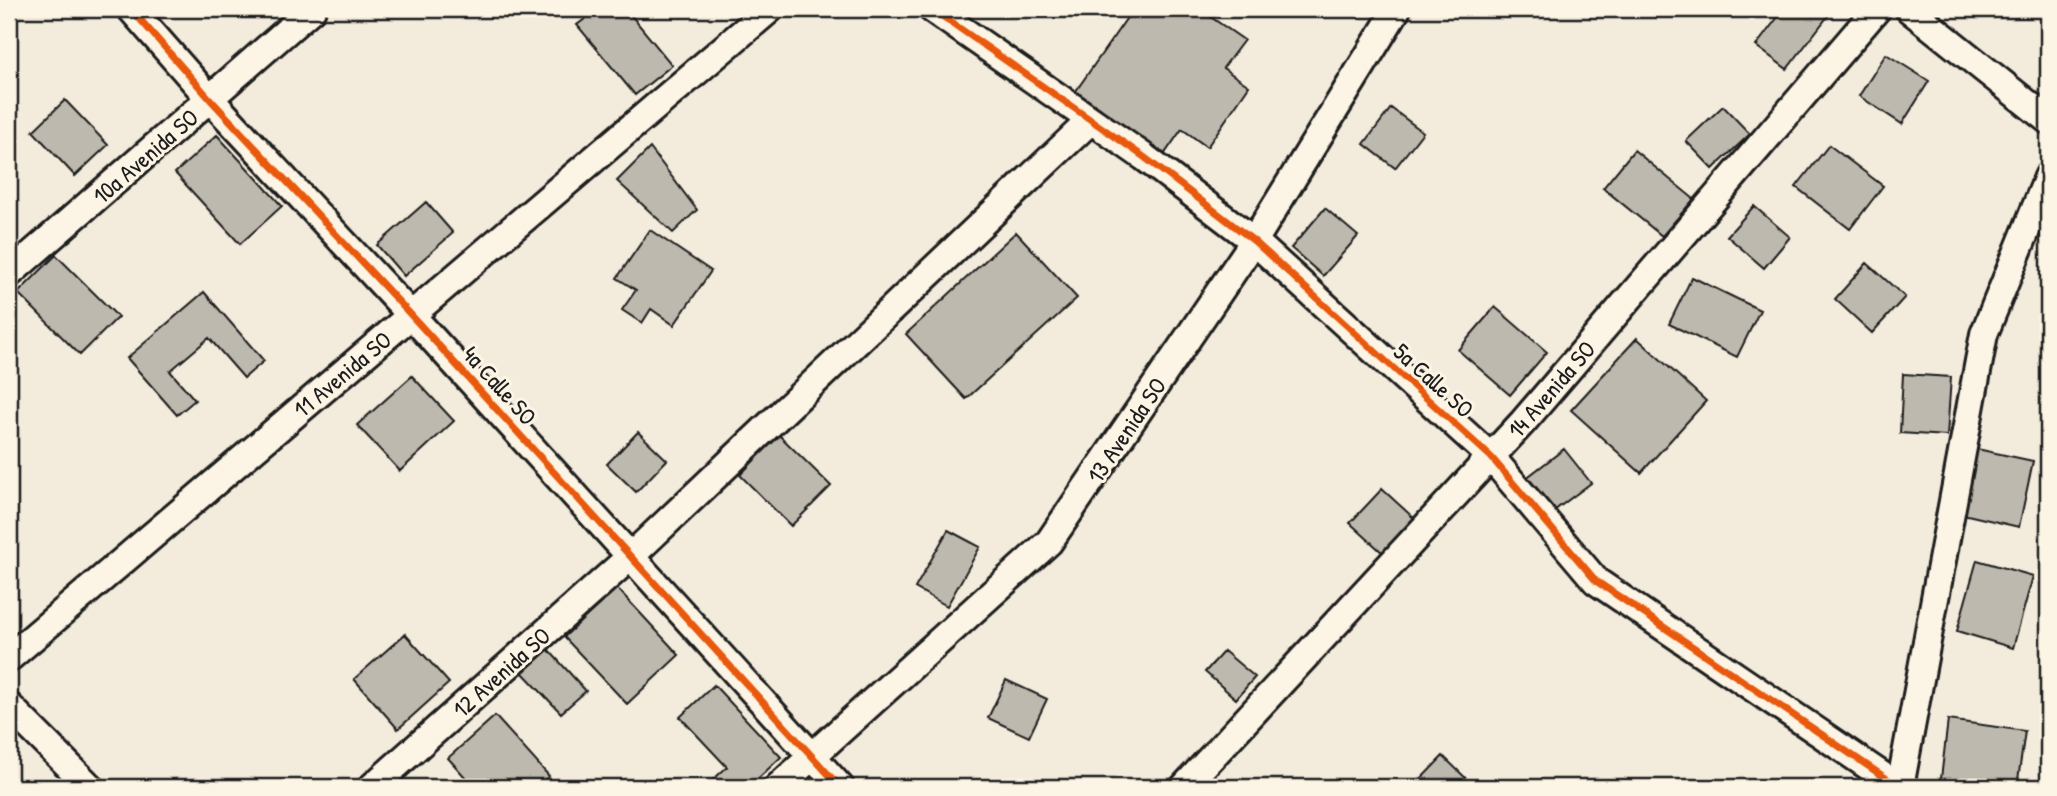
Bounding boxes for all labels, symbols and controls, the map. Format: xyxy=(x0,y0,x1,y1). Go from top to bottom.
street label: 10a Avenida SO xyxy=(85,101,205,211)
street label: 11 Avenida SO xyxy=(286,324,398,424)
street label: 14 Avenida SO xyxy=(1500,334,1602,444)
street label: 5a Calle SO xyxy=(1387,336,1481,424)
street label: 4a Calle SO xyxy=(456,339,544,431)
street label: 13 Avenida SO xyxy=(1079,371,1173,489)
street label: 12 Avenida SO xyxy=(445,620,557,724)

